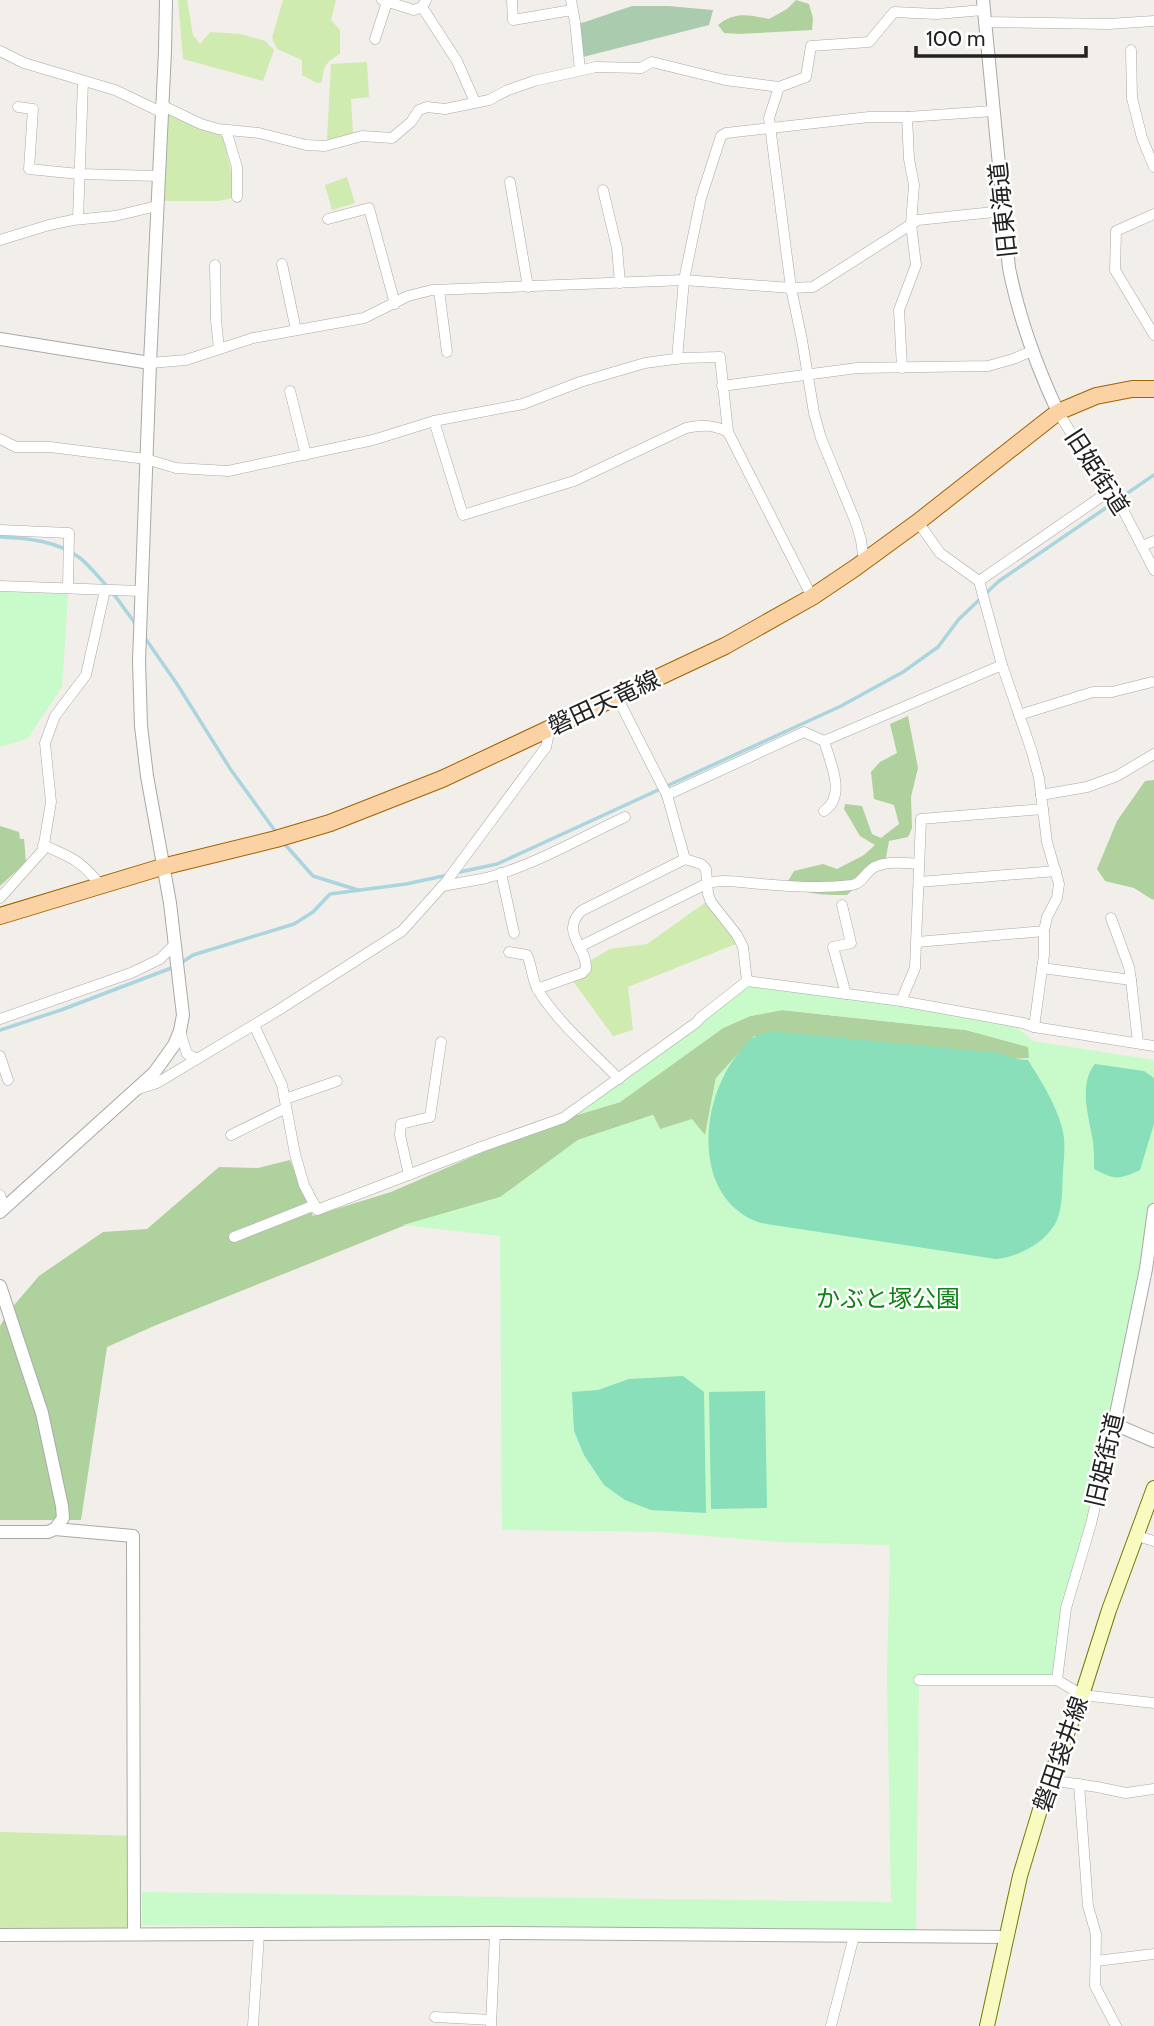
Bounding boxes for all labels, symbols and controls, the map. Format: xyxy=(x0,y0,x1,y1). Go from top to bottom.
scale bar xyxy=(916,14,1086,58)
text: 100 m xyxy=(926,26,985,51)
street label: 旧東海道 xyxy=(983,161,1022,259)
street label: 旧姫街道 xyxy=(1059,424,1136,520)
street label: 磐田天竜線 xyxy=(543,664,664,741)
park label: かぶと塚公園 xyxy=(816,1284,960,1313)
street label: 旧姫街道 xyxy=(1080,1410,1129,1510)
street label: 磐田袋井線 xyxy=(1027,1692,1094,1815)

